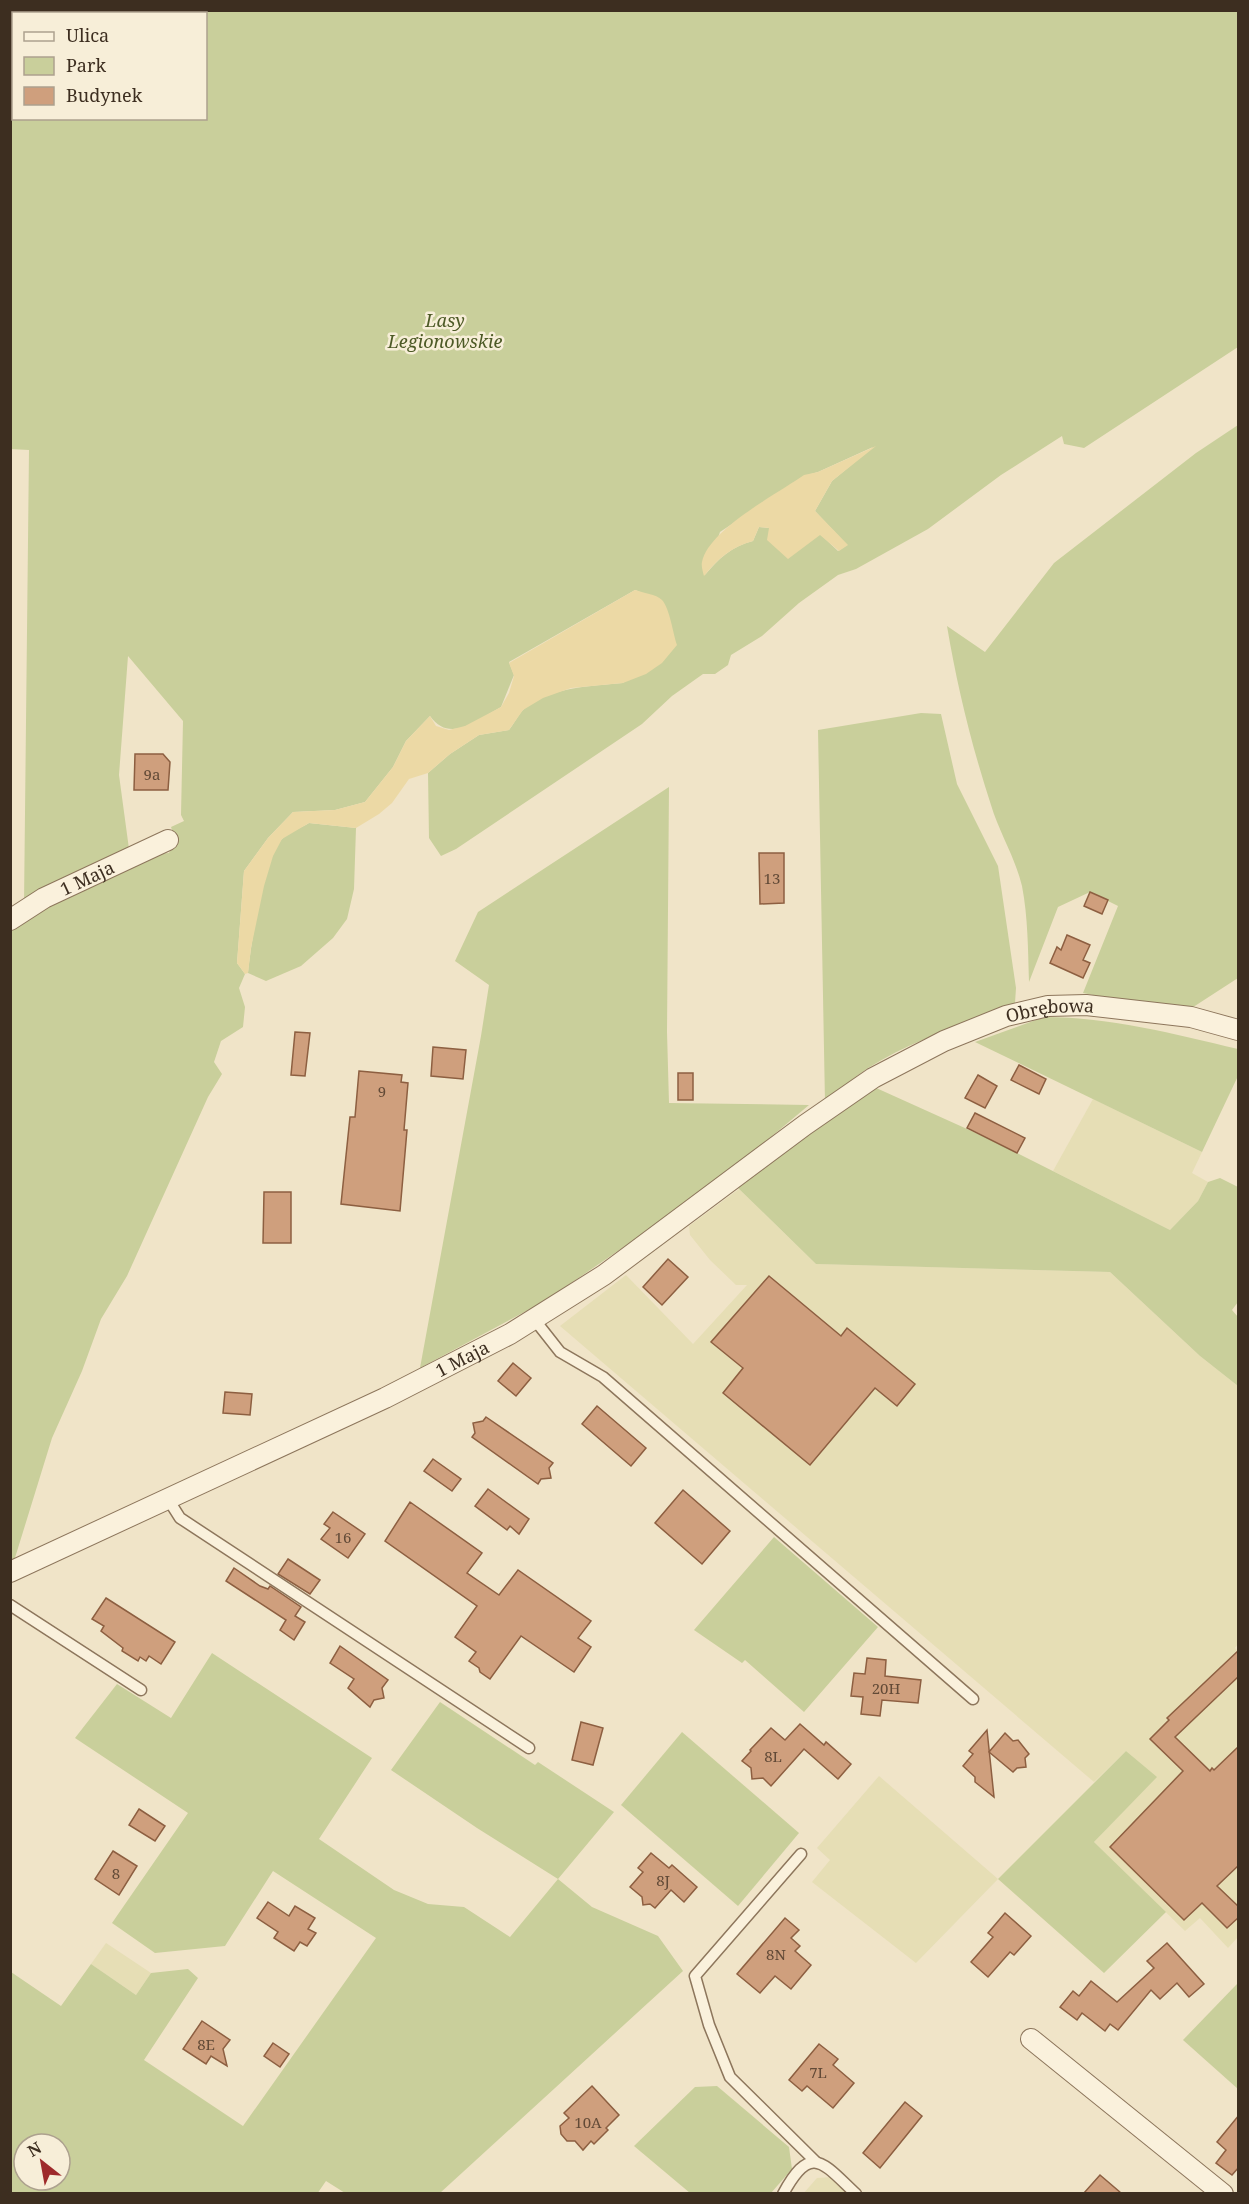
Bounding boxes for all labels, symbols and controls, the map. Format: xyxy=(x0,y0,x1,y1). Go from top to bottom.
legend xyxy=(12,12,207,120)
text: Ulica xyxy=(66,23,109,47)
text: Park xyxy=(66,53,106,77)
text: Budynek xyxy=(66,83,143,107)
park label: Lasy Legionowskie xyxy=(387,308,502,353)
house number: 9a xyxy=(144,764,160,784)
street label: 1 Maja xyxy=(56,855,118,901)
house number: 13 xyxy=(764,868,780,888)
street label: Obrębowa xyxy=(1003,993,1096,1028)
house number: 9 xyxy=(378,1081,386,1101)
street label: 1 Maja xyxy=(431,1335,493,1382)
house number: 16 xyxy=(335,1527,351,1547)
house number: 20H xyxy=(872,1678,900,1698)
house number: 8L xyxy=(764,1746,782,1766)
house number: 8 xyxy=(112,1863,120,1883)
house number: 8J xyxy=(656,1870,670,1890)
house number: 8N xyxy=(766,1944,786,1964)
house number: 8E xyxy=(197,2034,215,2054)
house number: 7L xyxy=(809,2062,827,2082)
house number: 10A xyxy=(574,2112,602,2132)
north arrow xyxy=(12,2132,72,2192)
text: N xyxy=(23,2136,46,2162)

